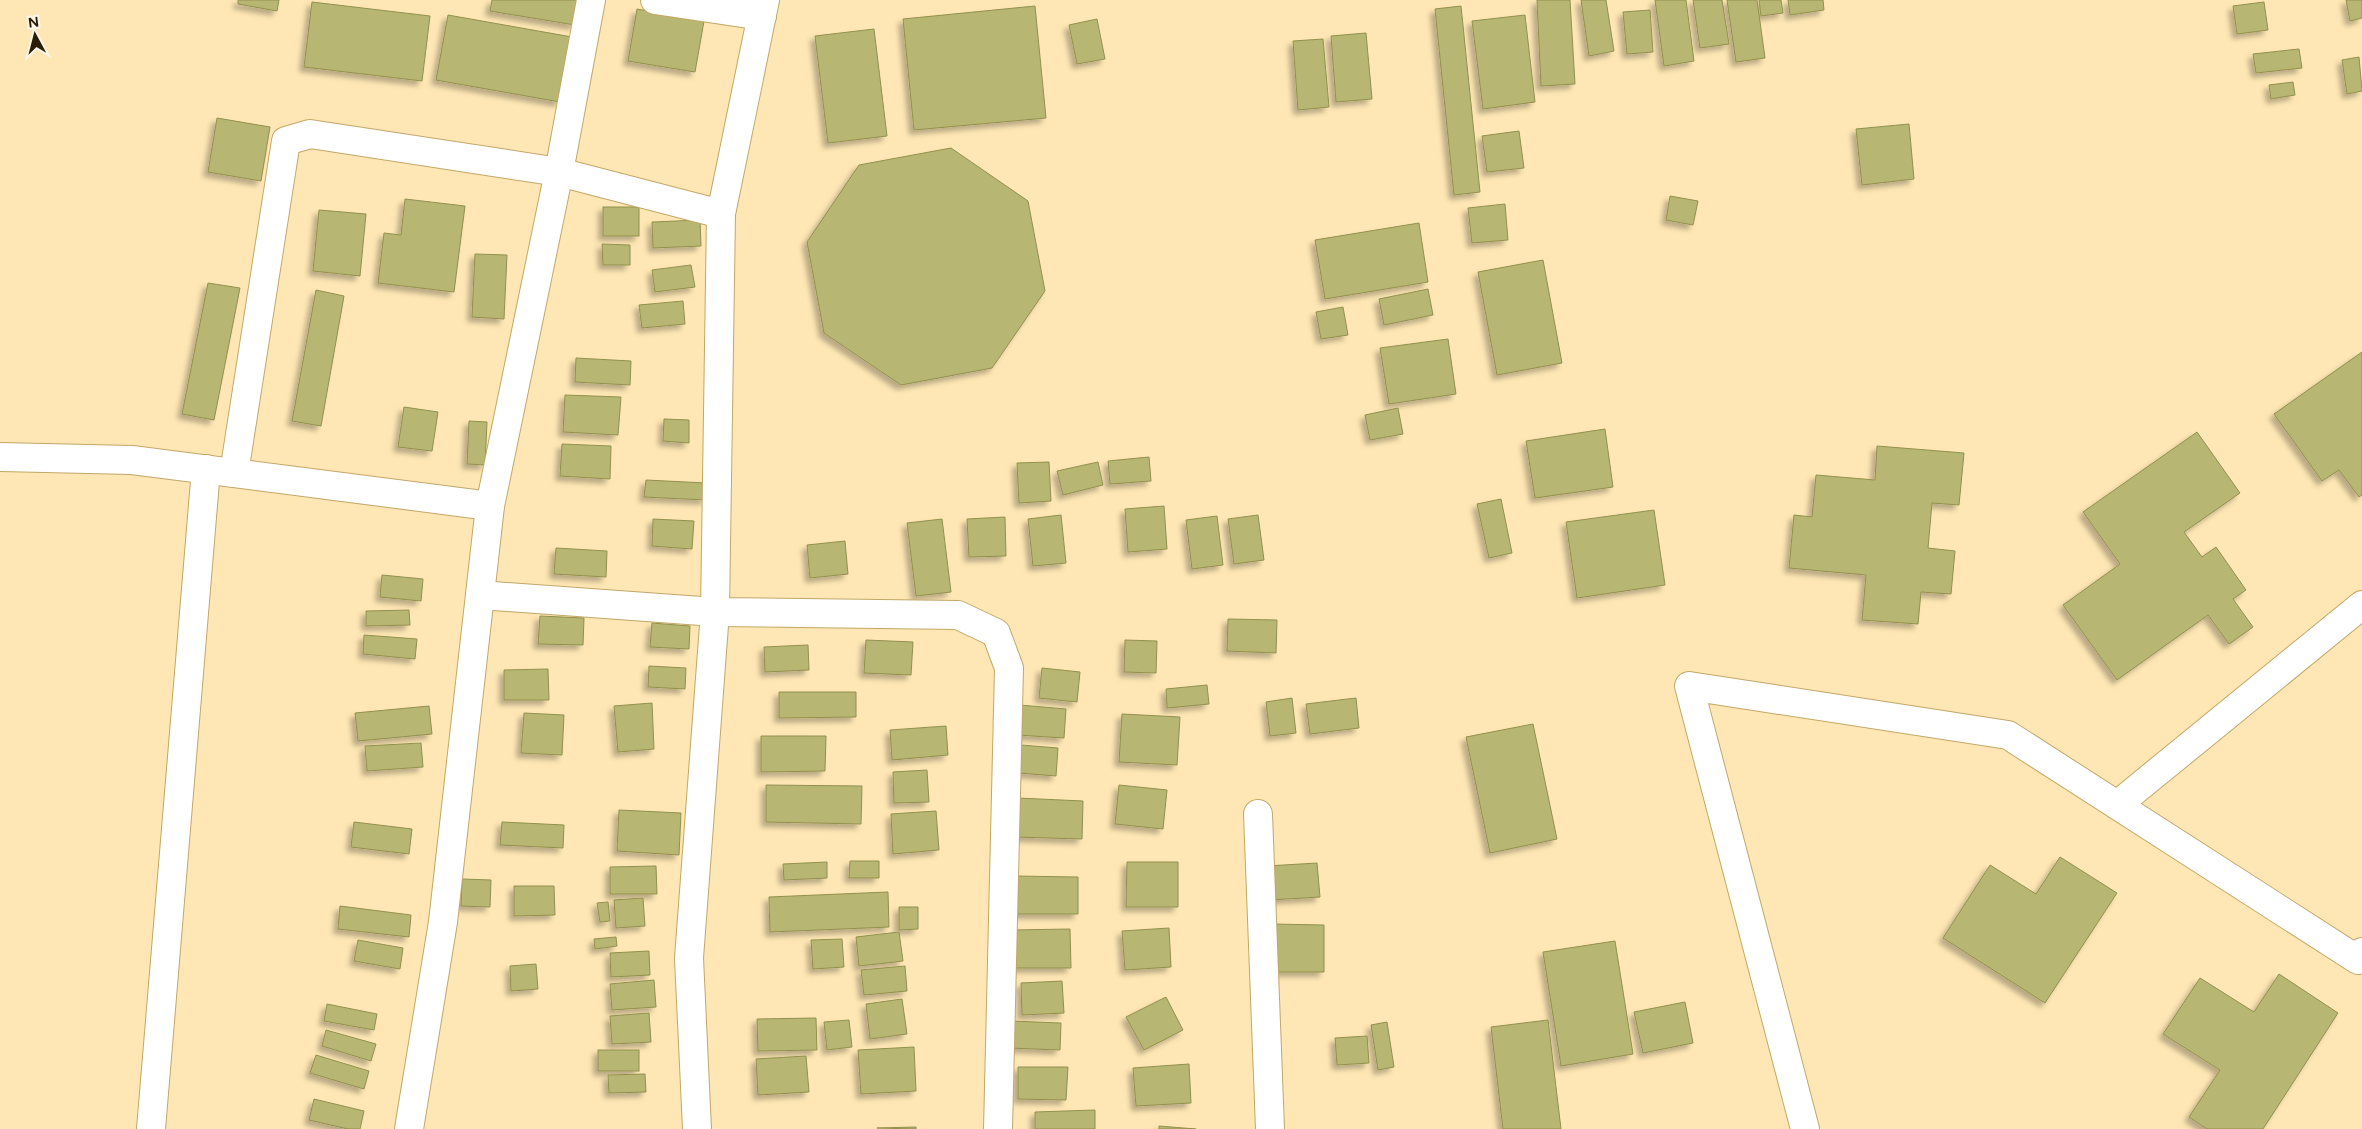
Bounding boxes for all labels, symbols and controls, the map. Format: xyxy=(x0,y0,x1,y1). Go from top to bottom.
north arrow xyxy=(10,10,60,60)
text: N xyxy=(27,13,40,32)

